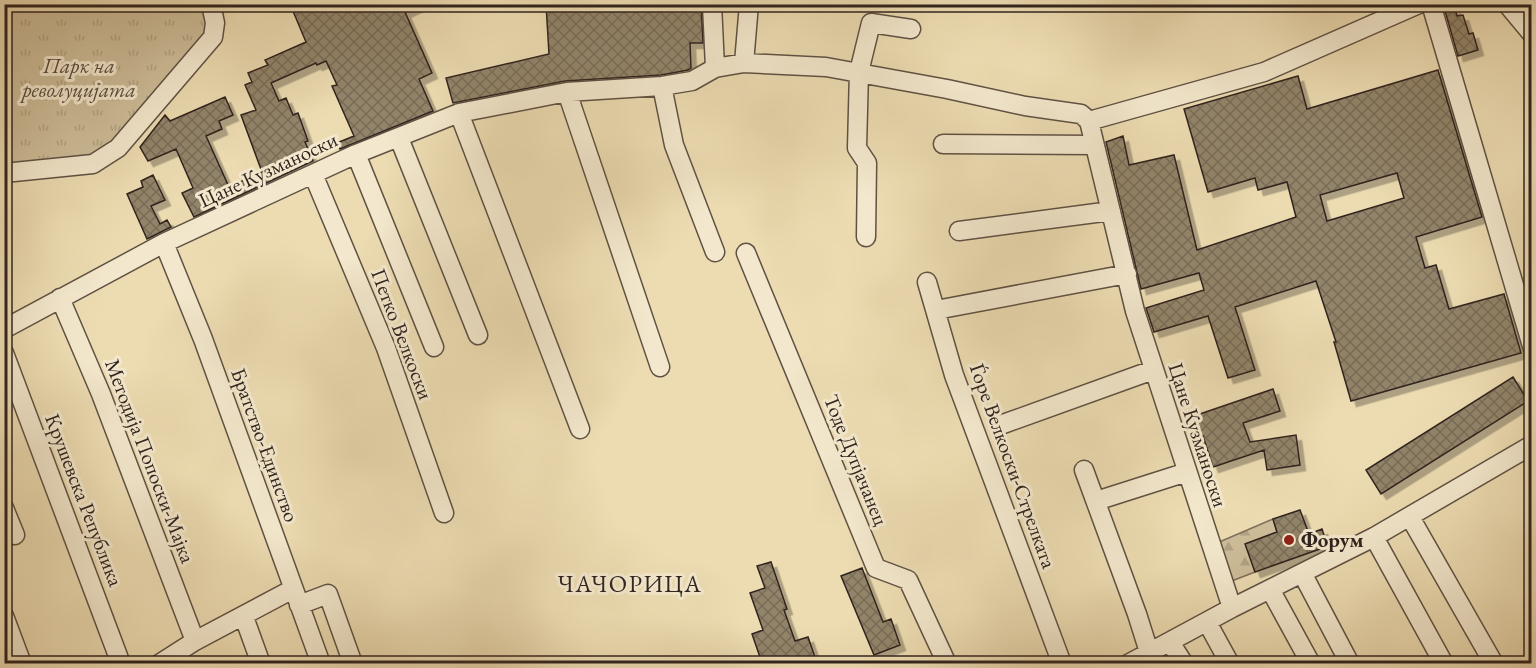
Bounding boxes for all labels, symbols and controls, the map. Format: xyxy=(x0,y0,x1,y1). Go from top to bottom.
park label: Парк на револуцијата xyxy=(19,52,136,103)
street label: Цане Кузманоски xyxy=(194,126,342,214)
street label: Петко Велкоски xyxy=(365,264,440,403)
street label: Методија Попоски-Мајка xyxy=(99,355,202,567)
street label: Цане Кузманоски xyxy=(1162,359,1235,510)
street label: Ѓоре Велкоски-Стрелката xyxy=(964,360,1063,573)
street label: Братство-Единство xyxy=(225,364,306,526)
street label: Тоде Дупјачанец xyxy=(818,390,895,529)
street label: Крушевска Република xyxy=(39,410,130,591)
place label: Форум xyxy=(1301,526,1364,553)
marker: Форум xyxy=(1282,533,1296,547)
district label: ЧАЧОРИЦА xyxy=(558,568,702,599)

